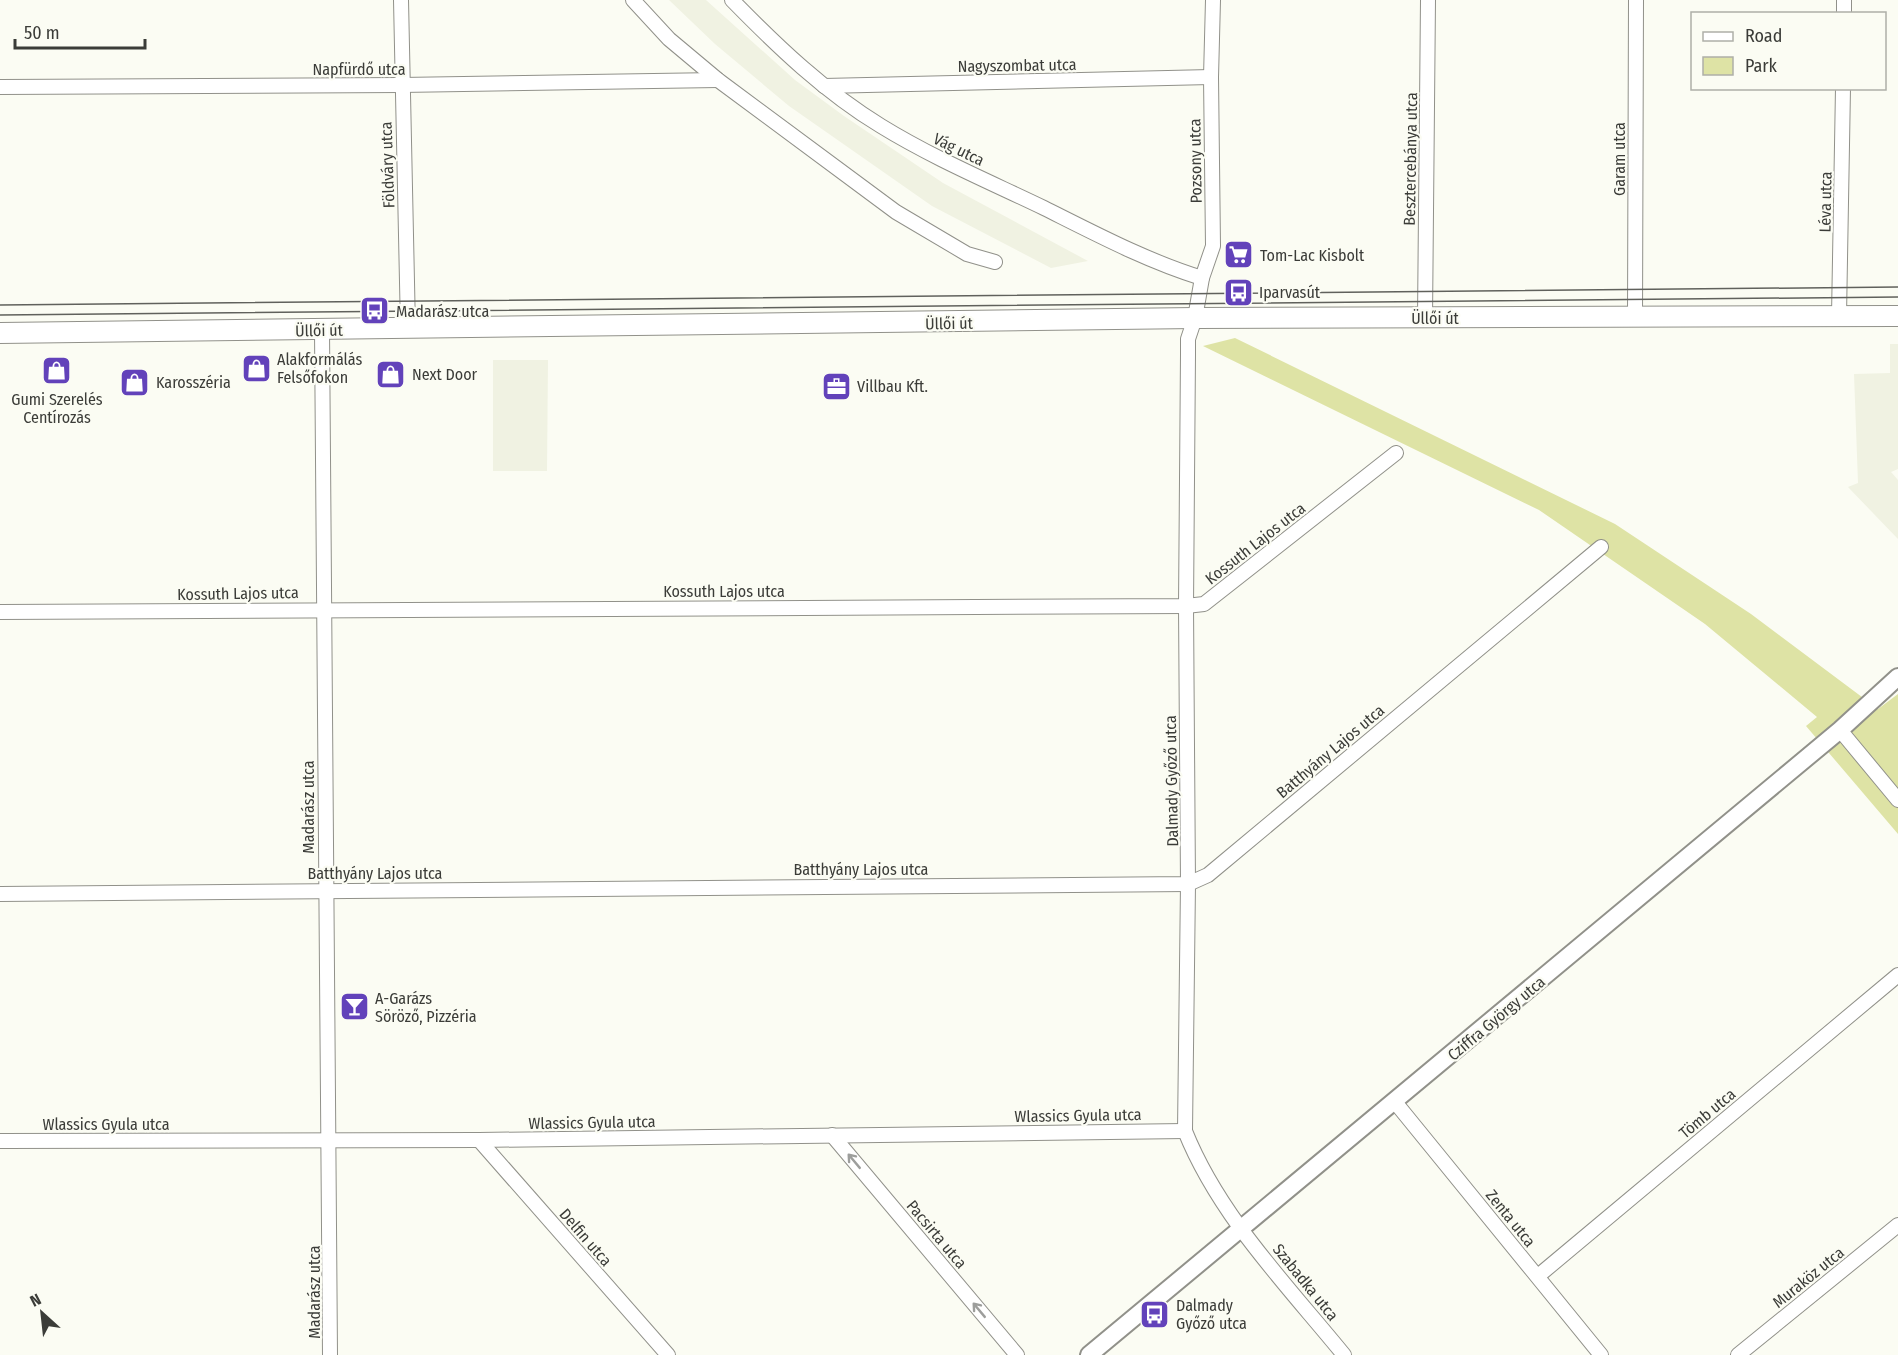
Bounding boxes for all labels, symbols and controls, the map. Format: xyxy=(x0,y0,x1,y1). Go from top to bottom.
scale bar xyxy=(15,12,146,50)
legend xyxy=(1691,12,1886,90)
text: 50 m xyxy=(24,22,60,44)
text: Road xyxy=(1745,25,1782,47)
street label: Nagyszombat utca xyxy=(957,55,1077,76)
text: Park xyxy=(1745,55,1778,77)
street label: Napfürdő utca xyxy=(312,60,406,79)
street label: Besztercebánya utca xyxy=(1400,92,1421,226)
street label: Pozsony utca xyxy=(1185,118,1206,204)
street label: Földváry utca xyxy=(376,121,399,209)
street label: Garam utca xyxy=(1610,122,1629,196)
street label: Vág utca xyxy=(930,129,988,170)
street label: Léva utca xyxy=(1815,171,1836,233)
supermarket icon: Tom-Lac Kisbolt xyxy=(1223,239,1255,271)
place label: Tom-Lac Kisbolt xyxy=(1260,246,1365,265)
bus stop icon: Iparvasút xyxy=(1222,276,1254,308)
place label: Iparvasút xyxy=(1259,283,1321,302)
bus stop icon: Madarász utca xyxy=(359,295,391,327)
place label: Madarász utca xyxy=(396,302,489,321)
street label: Üllői út xyxy=(1411,309,1460,328)
street label: Üllői út xyxy=(925,314,974,333)
street label: Üllői út xyxy=(295,321,344,340)
place label: Alakformálás Felsőfokon xyxy=(277,350,362,387)
shop icon: Alakformálás Felsőfokon xyxy=(240,352,272,384)
shop icon: Gumi Szerelés Centírozás xyxy=(41,355,73,387)
shop icon: Next Door xyxy=(375,358,407,390)
place label: Next Door xyxy=(412,365,478,384)
shop icon: Karosszéria xyxy=(119,366,151,398)
office icon: Villbau Kft. xyxy=(820,370,852,402)
place label: Karosszéria xyxy=(156,373,231,392)
place label: Villbau Kft. xyxy=(857,377,928,396)
place label: Gumi Szerelés Centírozás xyxy=(11,390,103,427)
street label: Kossuth Lajos utca xyxy=(1202,498,1309,588)
street label: Kossuth Lajos utca xyxy=(663,582,785,601)
street label: Kossuth Lajos utca xyxy=(177,583,299,604)
street label: Batthyány Lajos utca xyxy=(1273,701,1388,802)
street label: Dalmady Győző utca xyxy=(1161,715,1182,847)
street label: Madarász utca xyxy=(299,760,318,854)
street label: Batthyány Lajos utca xyxy=(794,860,929,879)
street label: Batthyány Lajos utca xyxy=(308,864,443,883)
street label: Cziffra György utca xyxy=(1444,972,1549,1065)
place label: A-Garázs Söröző, Pizzéria xyxy=(375,989,477,1026)
bar icon: A-Garázs Söröző, Pizzéria xyxy=(338,991,370,1023)
street label: Tömb utca xyxy=(1675,1084,1739,1142)
street label: Wlassics Gyula utca xyxy=(1014,1105,1142,1126)
street label: Wlassics Gyula utca xyxy=(528,1112,656,1133)
street label: Wlassics Gyula utca xyxy=(42,1115,170,1134)
one-way arrow xyxy=(847,1154,861,1169)
street label: Zenta utca xyxy=(1482,1186,1540,1251)
street label: Pacsirta utca xyxy=(903,1196,971,1272)
street label: Delfin utca xyxy=(556,1205,616,1270)
street label: Szabadka utca xyxy=(1269,1240,1342,1325)
street label: Muraköz utca xyxy=(1769,1243,1848,1312)
street label: Madarász utca xyxy=(305,1245,324,1339)
north arrow xyxy=(12,1283,72,1343)
text: N xyxy=(27,1289,44,1311)
place label: Dalmady Győző utca xyxy=(1176,1296,1247,1333)
bus stop icon: Dalmady Győző utca xyxy=(1139,1298,1171,1330)
one-way arrow xyxy=(973,1302,986,1318)

